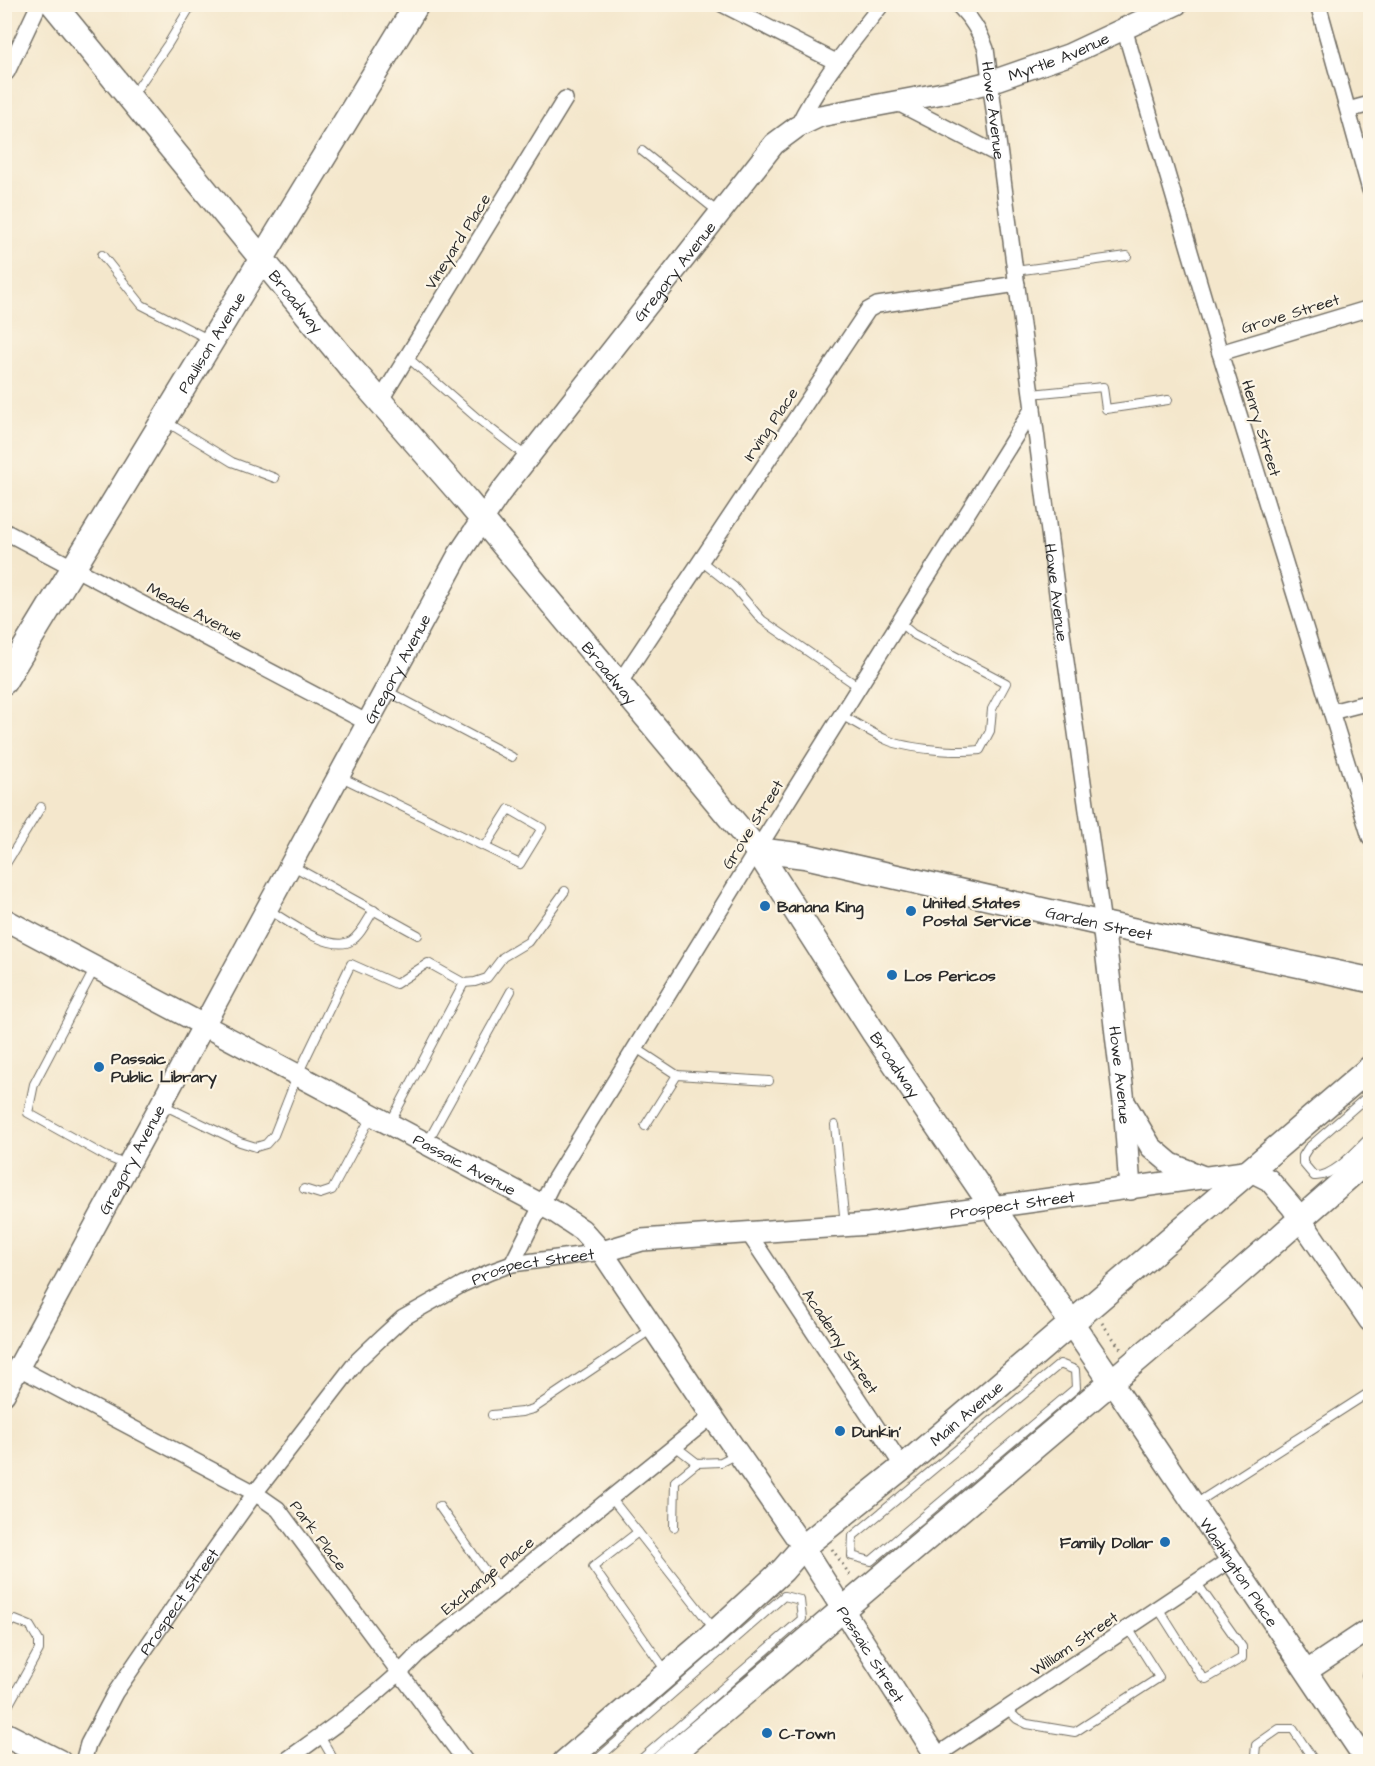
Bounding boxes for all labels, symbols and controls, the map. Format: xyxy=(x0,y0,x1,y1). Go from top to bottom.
street label: Myrtle Avenue xyxy=(1005,27,1113,87)
street label: Howe Avenue xyxy=(976,60,1010,161)
street label: Vineyard Place xyxy=(420,189,497,294)
street label: Gregory Avenue xyxy=(629,217,722,326)
street label: Broadway xyxy=(263,266,328,339)
street label: Paulison Avenue xyxy=(173,288,251,397)
street label: Grove Street xyxy=(1238,288,1343,339)
street label: Henry Street xyxy=(1235,377,1286,480)
street label: Irving Place xyxy=(738,383,805,466)
street label: Howe Avenue xyxy=(1039,542,1073,643)
street label: Meade Avenue xyxy=(143,577,246,646)
street label: Gregory Avenue xyxy=(359,610,437,728)
street label: Broadway xyxy=(576,637,642,710)
street label: Grove Street xyxy=(717,775,789,873)
place label: United States Postal Service xyxy=(923,892,1031,932)
place label: Banana King xyxy=(777,896,864,920)
marker: Banana King xyxy=(758,899,772,913)
street label: Garden Street xyxy=(1043,901,1155,946)
marker: United States Postal Service xyxy=(904,904,918,918)
place label: Los Pericos xyxy=(904,965,996,987)
marker: Los Pericos xyxy=(885,968,899,982)
street label: Howe Avenue xyxy=(1103,1025,1136,1125)
street label: Broadway xyxy=(864,1028,925,1103)
place label: Passaic Public Library xyxy=(111,1048,217,1089)
marker: Passaic Public Library xyxy=(92,1060,106,1074)
street label: Gregory Avenue xyxy=(93,1101,171,1218)
street label: Passaic Avenue xyxy=(409,1129,520,1201)
street label: Prospect Street xyxy=(949,1185,1077,1225)
street label: Prospect Street xyxy=(468,1243,596,1291)
street label: Academy Street xyxy=(796,1285,884,1399)
street label: Main Avenue xyxy=(925,1376,1008,1452)
place label: Dunkin' xyxy=(852,1421,902,1443)
marker: Dunkin' xyxy=(833,1424,847,1438)
street label: Park Place xyxy=(284,1496,352,1576)
street label: Washington Place xyxy=(1194,1513,1283,1632)
street label: Exchange Place xyxy=(436,1531,540,1621)
place label: Family Dollar xyxy=(1060,1532,1153,1555)
marker: Family Dollar xyxy=(1158,1535,1172,1549)
street label: Prospect Street xyxy=(134,1543,225,1660)
street label: Passaic Street xyxy=(831,1602,910,1708)
street label: William Street xyxy=(1026,1606,1123,1681)
place label: C-Town xyxy=(779,1723,835,1745)
marker: C-Town xyxy=(760,1726,774,1740)

